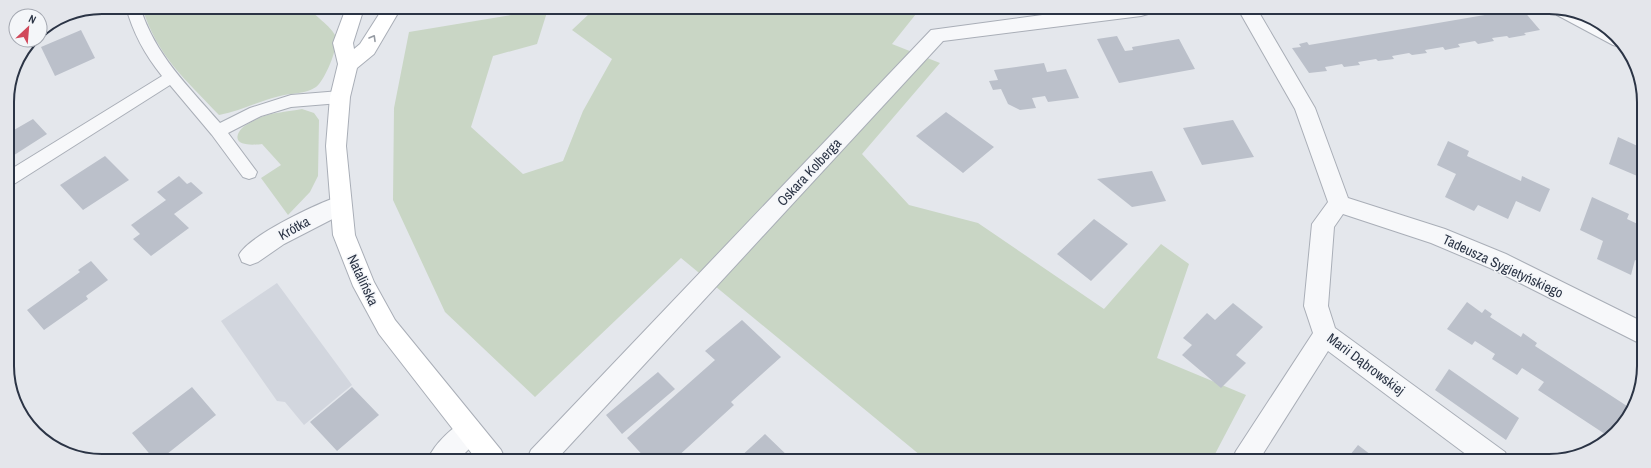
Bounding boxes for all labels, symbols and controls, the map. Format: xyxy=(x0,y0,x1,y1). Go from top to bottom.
north arrow xyxy=(8,8,48,48)
text: N xyxy=(26,11,38,27)
one-way arrow xyxy=(368,35,375,42)
street label: Oskara Kolberga xyxy=(773,134,845,210)
street label: Krótka xyxy=(275,212,313,244)
street label: Tadeusza Sygietyńskiego xyxy=(1440,230,1566,302)
street label: Natalińska xyxy=(343,252,383,309)
street label: Marii Dąbrowskiej xyxy=(1324,329,1408,399)

